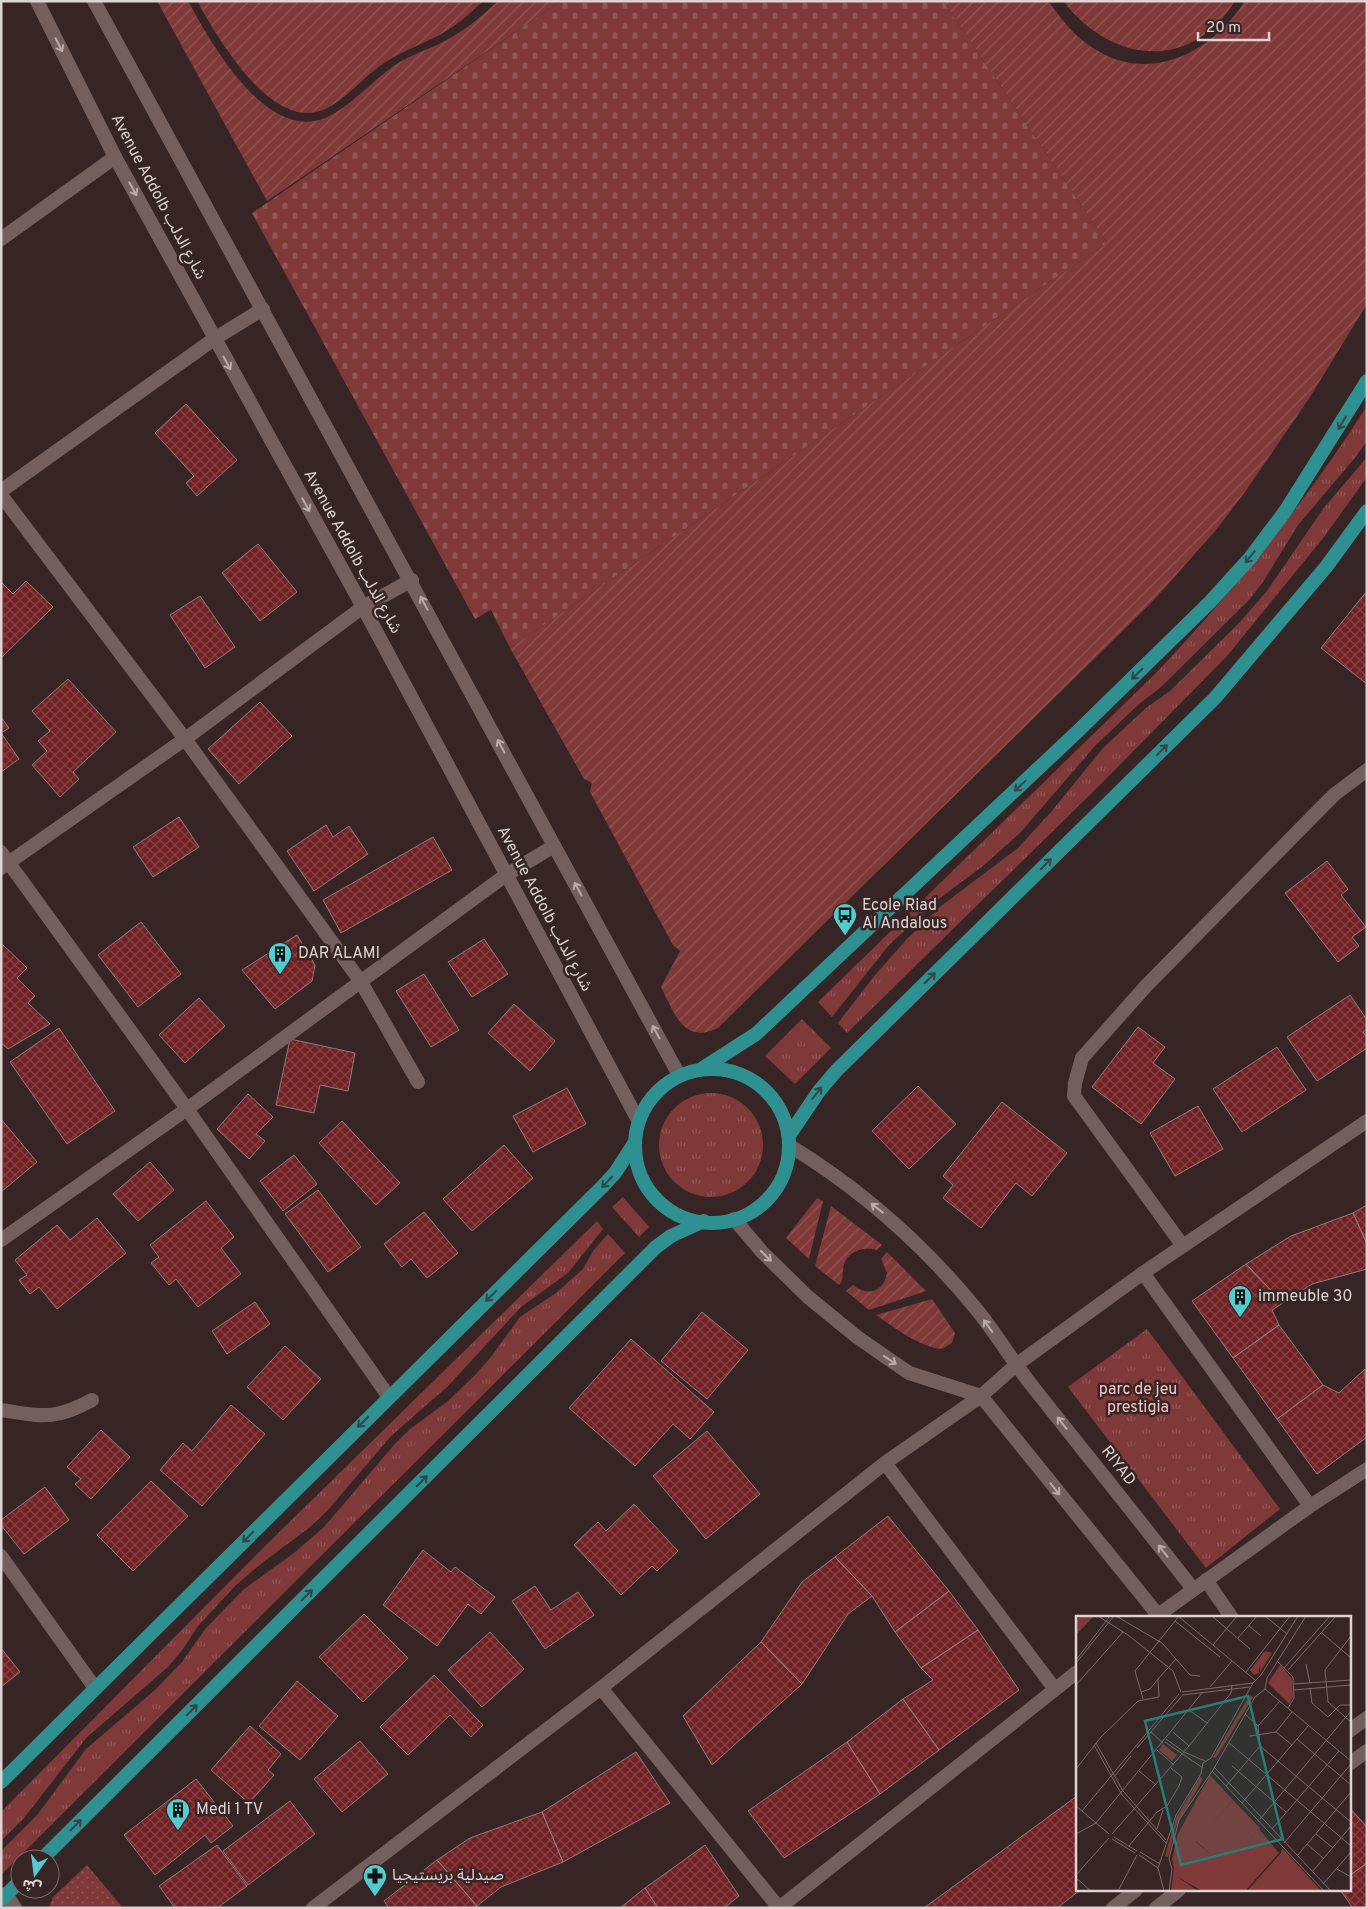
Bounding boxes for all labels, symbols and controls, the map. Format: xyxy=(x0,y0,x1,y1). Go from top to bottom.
scale bar xyxy=(1198,10,1269,42)
text: 20 m xyxy=(1206,19,1241,38)
one-way arrow xyxy=(55,37,64,52)
street label: Avenue Addolb شارع الدلب xyxy=(105,111,210,284)
one-way arrow xyxy=(128,182,138,197)
one-way arrow xyxy=(223,355,233,369)
one-way arrow xyxy=(1336,416,1346,430)
street label: Avenue Addolb شارع الدلب xyxy=(298,467,405,638)
one-way arrow xyxy=(302,497,312,511)
one-way arrow xyxy=(1244,550,1255,563)
one-way arrow xyxy=(419,596,428,611)
one-way arrow xyxy=(1131,667,1143,680)
one-way arrow xyxy=(496,739,506,754)
one-way arrow xyxy=(1156,744,1168,756)
one-way arrow xyxy=(1013,780,1026,792)
street label: Avenue Addolb شارع الدلب xyxy=(491,823,596,996)
one-way arrow xyxy=(1040,858,1052,870)
one-way arrow xyxy=(573,882,583,897)
place label: Ecole Riad Al Andalous xyxy=(862,896,947,934)
bus stop icon: Ecole Riad Al Andalous xyxy=(832,902,858,936)
building icon: DAR ALAMI xyxy=(267,941,293,975)
place label: DAR ALAMI xyxy=(298,944,380,964)
one-way arrow xyxy=(924,972,936,984)
one-way arrow xyxy=(651,1025,660,1040)
one-way arrow xyxy=(811,1087,822,1100)
one-way arrow xyxy=(601,1175,613,1188)
one-way arrow xyxy=(871,1202,884,1213)
one-way arrow xyxy=(760,1250,772,1262)
building icon: immeuble 30 xyxy=(1227,1284,1253,1318)
place label: immeuble 30 xyxy=(1258,1287,1353,1307)
one-way arrow xyxy=(485,1290,497,1302)
one-way arrow xyxy=(983,1319,993,1333)
one-way arrow xyxy=(883,1355,897,1365)
park label: parc de jeu prestigia xyxy=(1099,1380,1177,1418)
one-way arrow xyxy=(357,1416,369,1428)
one-way arrow xyxy=(1056,1417,1067,1430)
street label: RIYAD xyxy=(1096,1442,1140,1490)
one-way arrow xyxy=(416,1474,428,1487)
one-way arrow xyxy=(1050,1482,1061,1495)
one-way arrow xyxy=(242,1530,254,1542)
one-way arrow xyxy=(1157,1544,1168,1557)
one-way arrow xyxy=(301,1589,313,1601)
inset map xyxy=(1076,1616,1350,1892)
one-way arrow xyxy=(185,1704,198,1716)
building icon: Medi 1 TV xyxy=(165,1797,191,1831)
place label: Medi 1 TV xyxy=(196,1800,263,1820)
one-way arrow xyxy=(70,1819,82,1831)
north arrow xyxy=(10,1849,60,1899)
pharmacy icon: صيدلية بريستيجيا xyxy=(362,1863,388,1897)
place label: صيدلية بريستيجيا xyxy=(392,1866,504,1886)
text: ش xyxy=(21,1875,44,1896)

